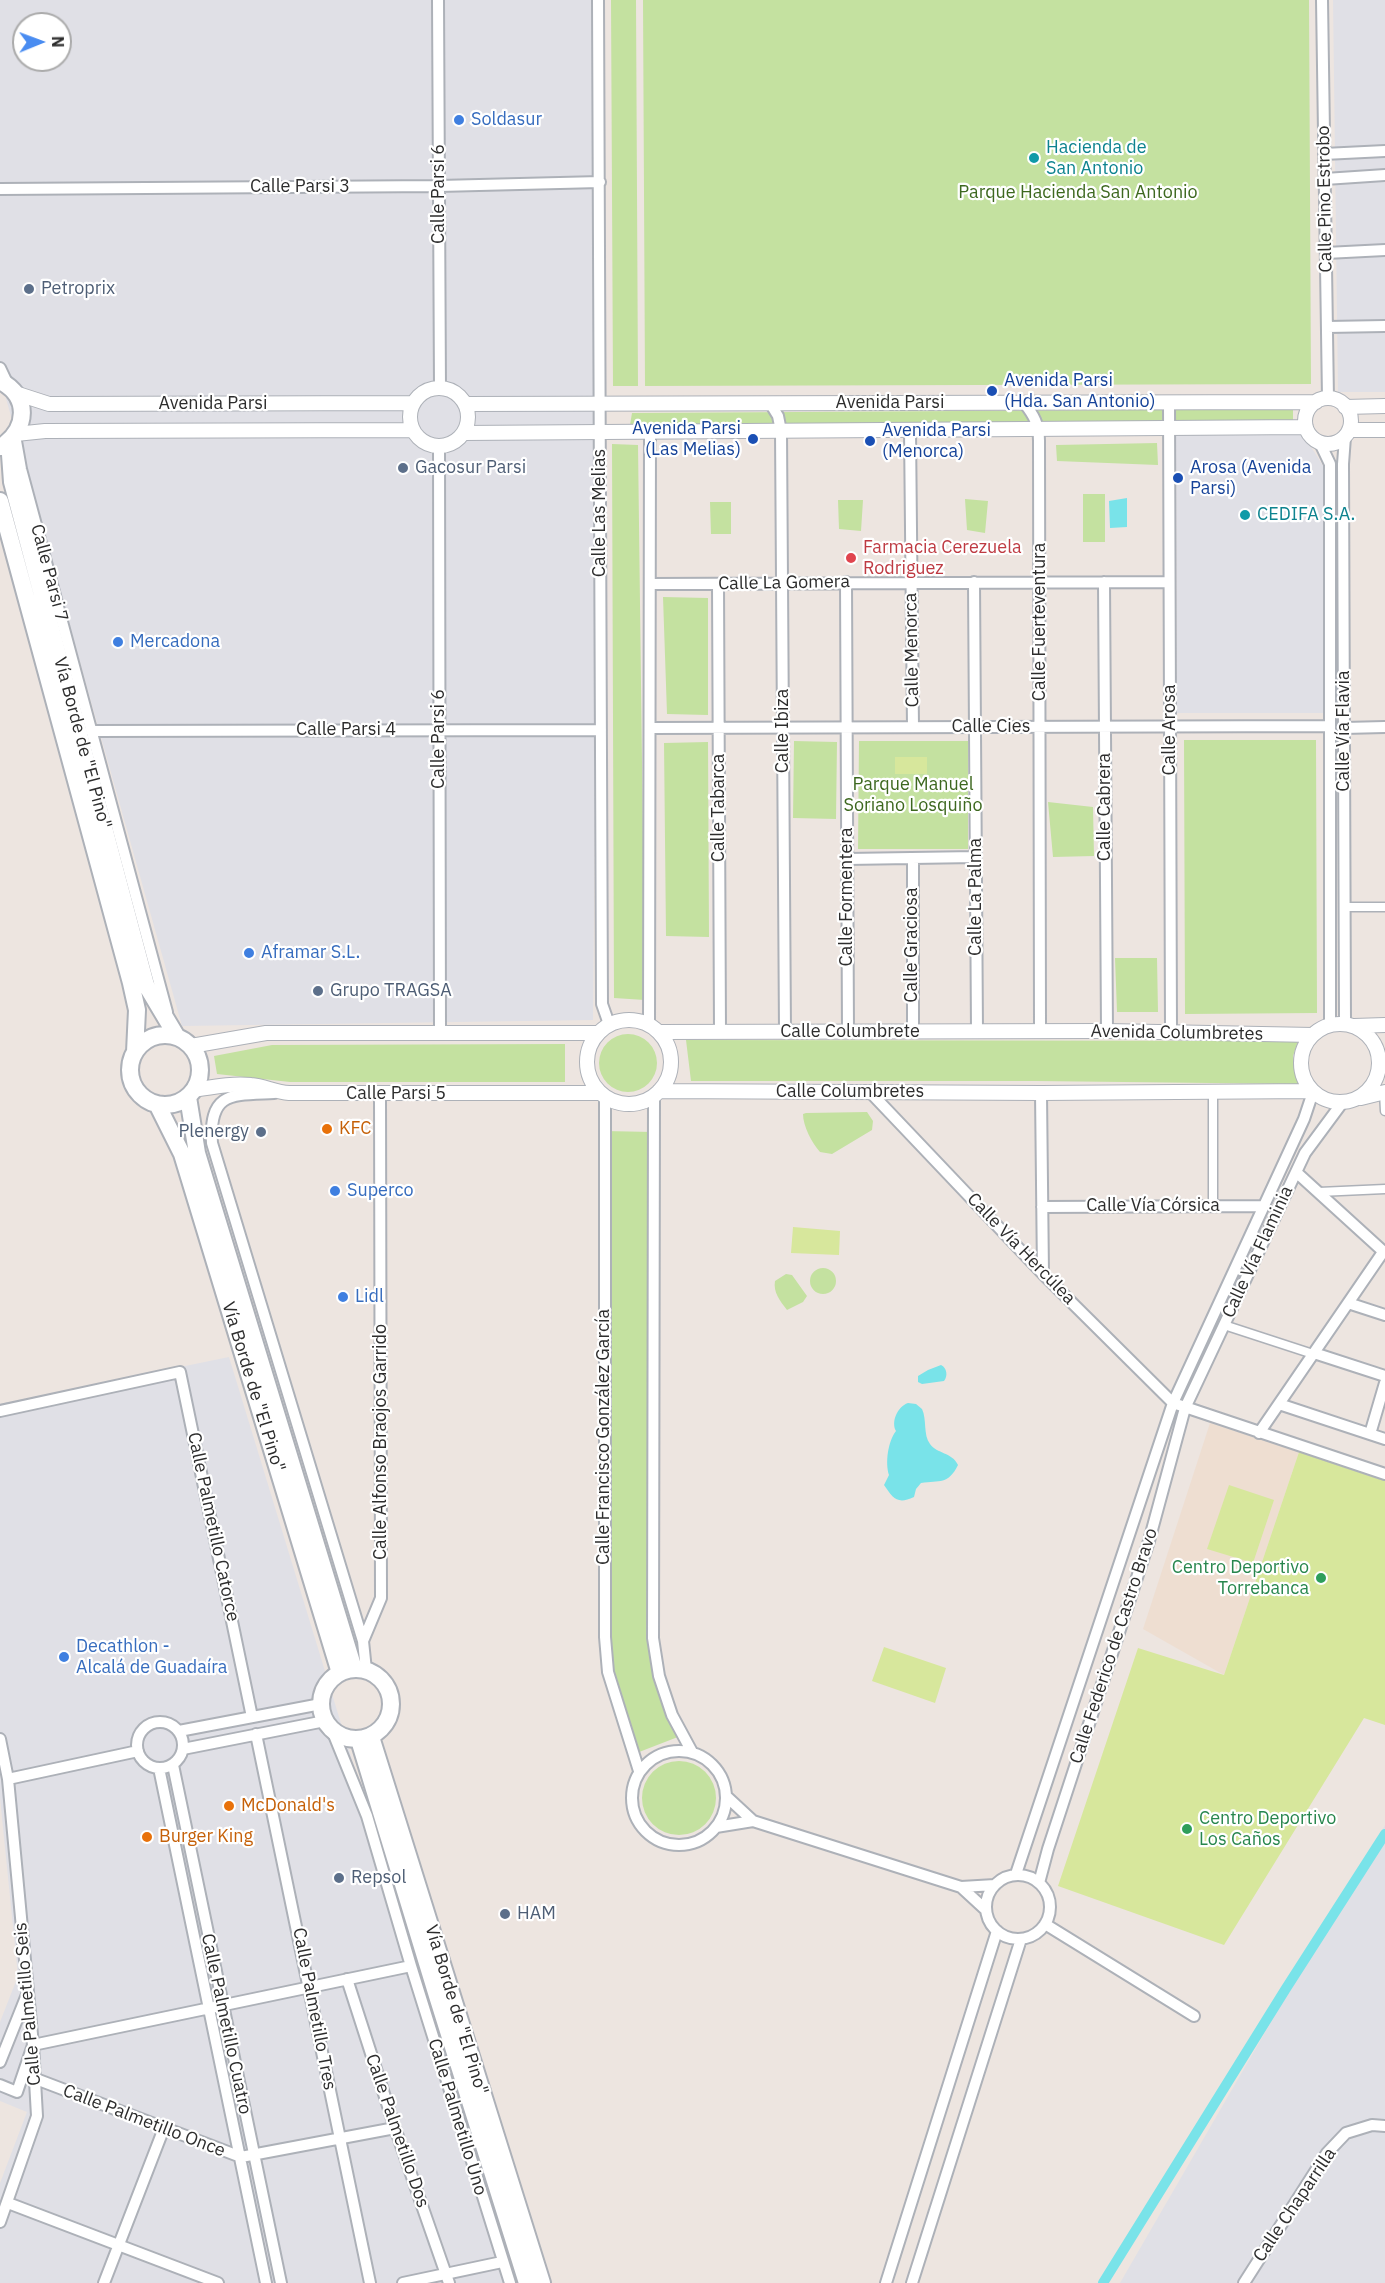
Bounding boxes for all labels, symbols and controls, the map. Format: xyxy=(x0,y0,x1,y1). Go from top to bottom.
north arrow xyxy=(12,12,72,72)
text: N xyxy=(48,36,68,48)
place label: Soldasur xyxy=(471,109,542,131)
marker: Soldasur xyxy=(452,113,466,127)
street label: Calle Pino Estrobo xyxy=(1313,125,1337,273)
place label: Hacienda de San Antonio xyxy=(1046,137,1147,180)
street label: Calle Parsi 6 xyxy=(428,144,450,244)
marker: Hacienda de San Antonio xyxy=(1027,151,1041,165)
street label: Calle Parsi 3 xyxy=(250,176,350,198)
park label: Parque Hacienda San Antonio xyxy=(958,182,1198,204)
place label: Petroprix xyxy=(41,278,115,300)
marker: Petroprix xyxy=(22,282,36,296)
place label: Avenida Parsi (Hda. San Antonio) xyxy=(1004,370,1156,412)
marker: Avenida Parsi (Hda. San Antonio) xyxy=(985,384,999,398)
street label: Avenida Parsi xyxy=(835,392,945,414)
street label: Avenida Parsi xyxy=(158,393,268,415)
place label: Avenida Parsi (Las Melias) xyxy=(632,418,741,460)
place label: Avenida Parsi (Menorca) xyxy=(882,420,991,462)
marker: Avenida Parsi (Las Melias) xyxy=(746,432,760,446)
marker: Avenida Parsi (Menorca) xyxy=(863,434,877,448)
street label: Calle Las Melias xyxy=(589,449,611,577)
place label: Gacosur Parsi xyxy=(415,457,526,479)
place label: Arosa (Avenida Parsi) xyxy=(1190,457,1311,500)
marker: Gacosur Parsi xyxy=(396,461,410,475)
marker: Arosa (Avenida Parsi) xyxy=(1171,471,1185,485)
place label: CEDIFA S.A. xyxy=(1257,504,1355,526)
marker: CEDIFA S.A. xyxy=(1238,508,1252,522)
street label: Calle Parsi 7 xyxy=(26,522,72,624)
place label: Farmacia Cerezuela Rodriguez xyxy=(863,537,1022,580)
street label: Calle Fuerteventura xyxy=(1029,543,1051,701)
marker: Farmacia Cerezuela Rodriguez xyxy=(844,551,858,565)
street label: Calle La Gomera xyxy=(718,571,850,595)
street label: Calle Menorca xyxy=(900,593,924,707)
place label: Mercadona xyxy=(130,631,220,653)
marker: Mercadona xyxy=(111,635,125,649)
street label: Vía Borde de "El Pino" xyxy=(49,655,115,831)
street label: Calle Vía Flavia xyxy=(1333,670,1355,792)
street label: Calle Arosa xyxy=(1159,684,1181,776)
street label: Calle Parsi 6 xyxy=(428,689,450,789)
street label: Calle Ibiza xyxy=(772,689,794,773)
street label: Calle Cies xyxy=(952,716,1030,738)
street label: Calle Parsi 4 xyxy=(296,719,396,741)
street label: Calle Cabrera xyxy=(1094,753,1116,861)
street label: Calle Tabarca xyxy=(708,754,730,862)
park label: Parque Manuel Soriano Losquiño xyxy=(844,774,982,816)
street label: Calle Formentera xyxy=(836,827,858,967)
street label: Calle La Palma xyxy=(965,838,987,956)
street label: Calle Graciosa xyxy=(901,887,923,1003)
place label: Aframar S.L. xyxy=(261,942,360,964)
marker: Aframar S.L. xyxy=(242,946,256,960)
place label: Grupo TRAGSA xyxy=(330,980,452,1002)
marker: Grupo TRAGSA xyxy=(311,984,325,998)
street label: Calle Columbrete xyxy=(780,1021,920,1043)
street label: Avenida Columbretes xyxy=(1091,1021,1263,1045)
street label: Calle Columbretes xyxy=(776,1081,924,1103)
street label: Calle Parsi 5 xyxy=(346,1083,446,1105)
place label: KFC xyxy=(339,1118,371,1140)
place label: Plenergy xyxy=(178,1121,249,1143)
marker: KFC xyxy=(320,1122,334,1136)
marker: Plenergy xyxy=(254,1125,268,1139)
place label: Superco xyxy=(347,1180,414,1202)
street label: Calle Vía Flaminia xyxy=(1218,1183,1298,1321)
marker: Superco xyxy=(328,1184,342,1198)
street label: Calle Vía Hercúlea xyxy=(962,1189,1080,1309)
street label: Calle Vía Córsica xyxy=(1086,1195,1220,1217)
place label: Lidl xyxy=(355,1286,384,1308)
marker: Lidl xyxy=(336,1290,350,1304)
street label: Vía Borde de "El Pino" xyxy=(217,1299,289,1475)
street label: Calle Francisco González García xyxy=(593,1309,615,1565)
street label: Calle Alfonso Braojos Garrido xyxy=(370,1324,392,1560)
street label: Calle Palmetillo Catorce xyxy=(182,1430,244,1624)
street label: Calle Federico de Castro Bravo xyxy=(1066,1525,1162,1767)
place label: Centro Deportivo Torrebanca xyxy=(1172,1557,1309,1600)
marker: Centro Deportivo Torrebanca xyxy=(1314,1571,1328,1585)
place label: Decathlon - Alcalá de Guadaíra xyxy=(76,1636,227,1678)
marker: Decathlon - Alcalá de Guadaíra xyxy=(57,1650,71,1664)
place label: McDonald's xyxy=(241,1795,335,1817)
marker: McDonald's xyxy=(222,1799,236,1813)
place label: Centro Deportivo Los Caños xyxy=(1199,1808,1336,1850)
marker: Centro Deportivo Los Caños xyxy=(1180,1822,1194,1836)
place label: Burger King xyxy=(159,1826,253,1848)
marker: Burger King xyxy=(140,1830,154,1844)
place label: Repsol xyxy=(351,1867,406,1889)
marker: Repsol xyxy=(332,1871,346,1885)
place label: HAM xyxy=(517,1903,556,1925)
marker: HAM xyxy=(498,1907,512,1921)
street label: Calle Palmetillo Seis xyxy=(10,1921,46,2087)
street label: Vía Borde de "El Pino" xyxy=(420,1922,492,2098)
street label: Calle Palmetillo Tres xyxy=(288,1926,340,2092)
street label: Calle Palmetillo Cuatro xyxy=(196,1932,256,2116)
street label: Calle Palmetillo Uno xyxy=(423,2036,491,2198)
street label: Calle Palmetillo Dos xyxy=(361,2051,433,2211)
street label: Calle Palmetillo Once xyxy=(60,2080,228,2162)
street label: Calle Chaparrilla xyxy=(1249,2144,1341,2266)

